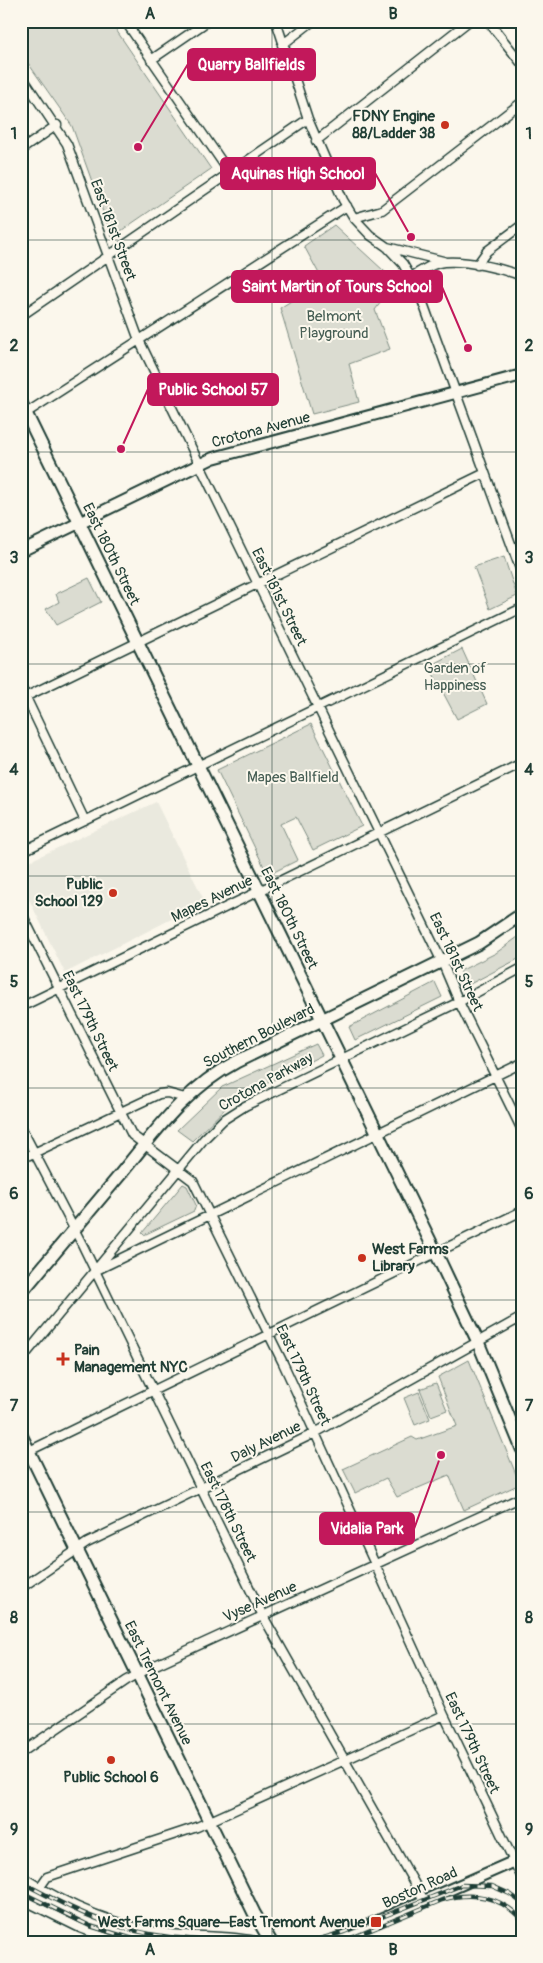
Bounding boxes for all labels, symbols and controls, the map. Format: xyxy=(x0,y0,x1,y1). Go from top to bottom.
text: A xyxy=(145,4,156,24)
text: B xyxy=(388,4,398,24)
callout: Quarry Ballfields xyxy=(188,49,315,80)
text: Quarry Ballfields xyxy=(197,55,305,75)
place label: FDNY Engine 88/Ladder 38 xyxy=(352,107,436,143)
marker: FDNY Engine 88/Ladder 38 xyxy=(439,119,451,131)
text: 1 xyxy=(11,124,17,144)
text: 1 xyxy=(526,124,532,144)
callout: Aquinas High School xyxy=(221,158,375,189)
text: Aquinas High School xyxy=(231,164,365,184)
street label: East 181st Street xyxy=(86,177,141,284)
callout: Saint Martin of Tours School xyxy=(232,271,442,302)
text: Saint Martin of Tours School xyxy=(242,277,432,297)
park label: Belmont Playground xyxy=(299,307,369,343)
text: 2 xyxy=(10,336,19,356)
text: 2 xyxy=(525,336,534,356)
callout: Public School 57 xyxy=(148,374,278,405)
text: Public School 57 xyxy=(158,380,268,400)
street label: Crotona Avenue xyxy=(210,408,313,452)
street label: East 180th Street xyxy=(78,500,144,609)
street label: East 181st Street xyxy=(247,545,311,650)
text: 3 xyxy=(10,548,19,568)
text: 3 xyxy=(525,548,534,568)
park label: Garden of Happiness xyxy=(424,659,487,695)
text: 4 xyxy=(9,760,19,780)
text: 4 xyxy=(524,760,534,780)
park label: Mapes Ballfield xyxy=(247,768,339,787)
street label: East 180th Street xyxy=(256,864,322,973)
street label: Mapes Avenue xyxy=(168,871,256,927)
place label: Public School 129 xyxy=(35,875,103,911)
marker: Public School 129 xyxy=(107,887,119,899)
street label: East 181st Street xyxy=(425,910,488,1015)
street label: East 179th Street xyxy=(57,968,123,1075)
text: 5 xyxy=(10,972,19,992)
text: 5 xyxy=(525,972,534,992)
street label: Southern Boulevard xyxy=(200,1000,318,1072)
street label: Crotona Parkway xyxy=(216,1048,317,1116)
text: 6 xyxy=(9,1184,19,1204)
text: 6 xyxy=(524,1184,534,1204)
place label: West Farms Library xyxy=(372,1240,449,1276)
marker: West Farms Library xyxy=(356,1252,368,1264)
street label: East 179th Street xyxy=(271,1321,335,1429)
place label: Pain Management NYC xyxy=(74,1341,188,1377)
marker: Pain Management NYC xyxy=(56,1352,70,1366)
text: 7 xyxy=(10,1396,19,1416)
text: 7 xyxy=(525,1396,534,1416)
street label: Daly Avenue xyxy=(228,1417,305,1467)
street label: East 178th Street xyxy=(196,1459,261,1566)
callout: Vidalia Park xyxy=(320,1513,414,1544)
text: Vidalia Park xyxy=(330,1519,404,1539)
street label: Vyse Avenue xyxy=(220,1577,300,1627)
text: 8 xyxy=(10,1608,18,1628)
text: 8 xyxy=(525,1608,533,1628)
street label: East Tremont Avenue xyxy=(120,1618,197,1749)
street label: East 179th Street xyxy=(440,1689,504,1797)
marker: Public School 6 xyxy=(105,1754,117,1766)
place label: Public School 6 xyxy=(63,1768,159,1787)
text: 9 xyxy=(10,1820,18,1840)
text: 9 xyxy=(525,1820,533,1840)
street label: Boston Road xyxy=(380,1863,460,1913)
place label: West Farms Square–East Tremont Avenue xyxy=(98,1913,366,1932)
marker: West Farms Square–East Tremont Avenue xyxy=(369,1915,383,1929)
text: A xyxy=(145,1940,156,1960)
text: B xyxy=(388,1940,398,1960)

